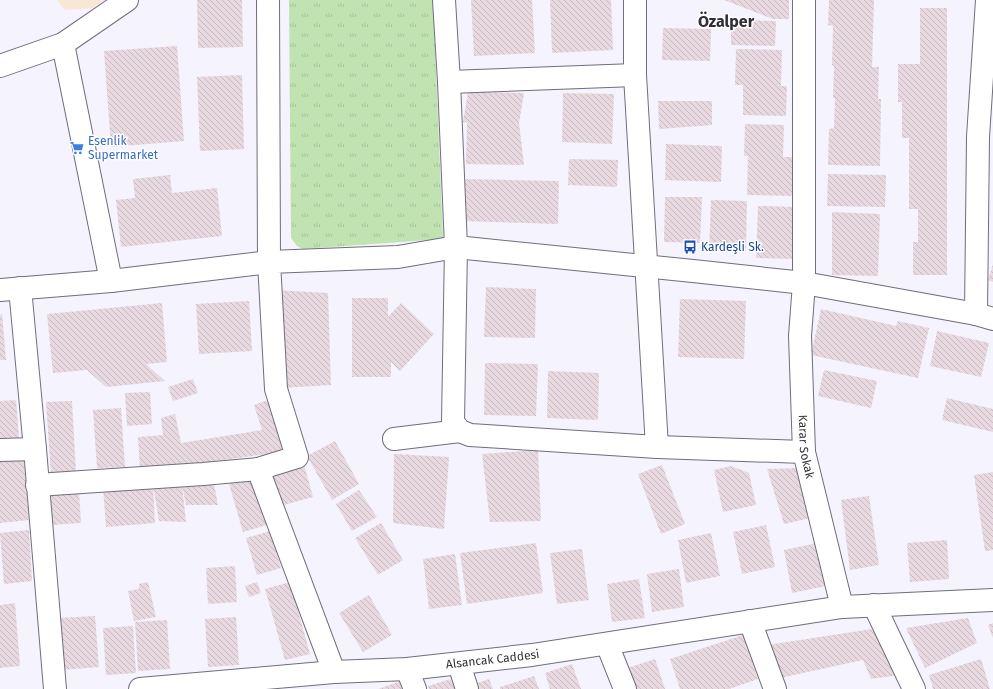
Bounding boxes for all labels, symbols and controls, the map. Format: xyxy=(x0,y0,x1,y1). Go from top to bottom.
district label: Özalper xyxy=(698,11,755,31)
place label: Esenlik Supermarket xyxy=(88,134,159,162)
supermarket icon: Esenlik Supermarket xyxy=(69,140,85,156)
bus stop icon: Kardeşli Sk. xyxy=(682,239,698,255)
place label: Kardeşli Sk. xyxy=(701,240,764,254)
street label: Karar Sokak xyxy=(796,414,817,481)
street label: Alsancak Caddesi xyxy=(445,647,540,672)

